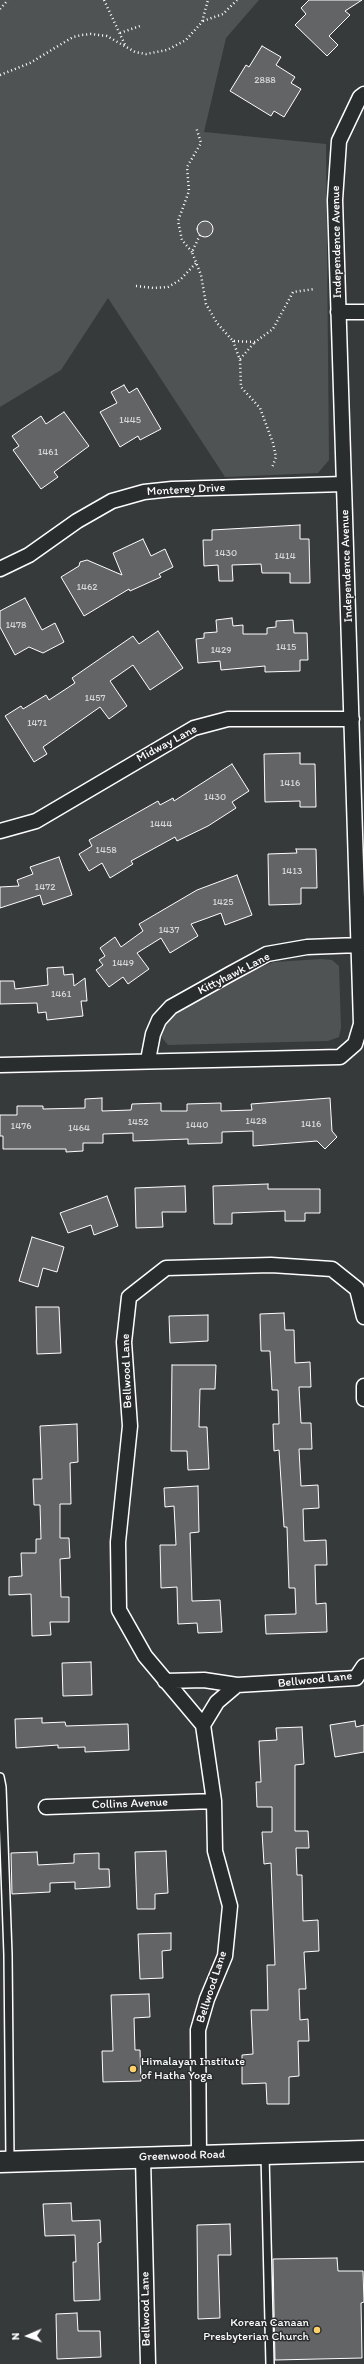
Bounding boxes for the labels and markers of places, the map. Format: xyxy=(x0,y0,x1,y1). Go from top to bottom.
place label: Himalayan Institute of Hatha Yoga xyxy=(141,2055,245,2083)
marker: Himalayan Institute of Hatha Yoga xyxy=(128,2064,138,2074)
place label: Korean Canaan Presbyterian Church xyxy=(203,2316,309,2344)
marker: Korean Canaan Presbyterian Church xyxy=(312,2325,322,2335)

